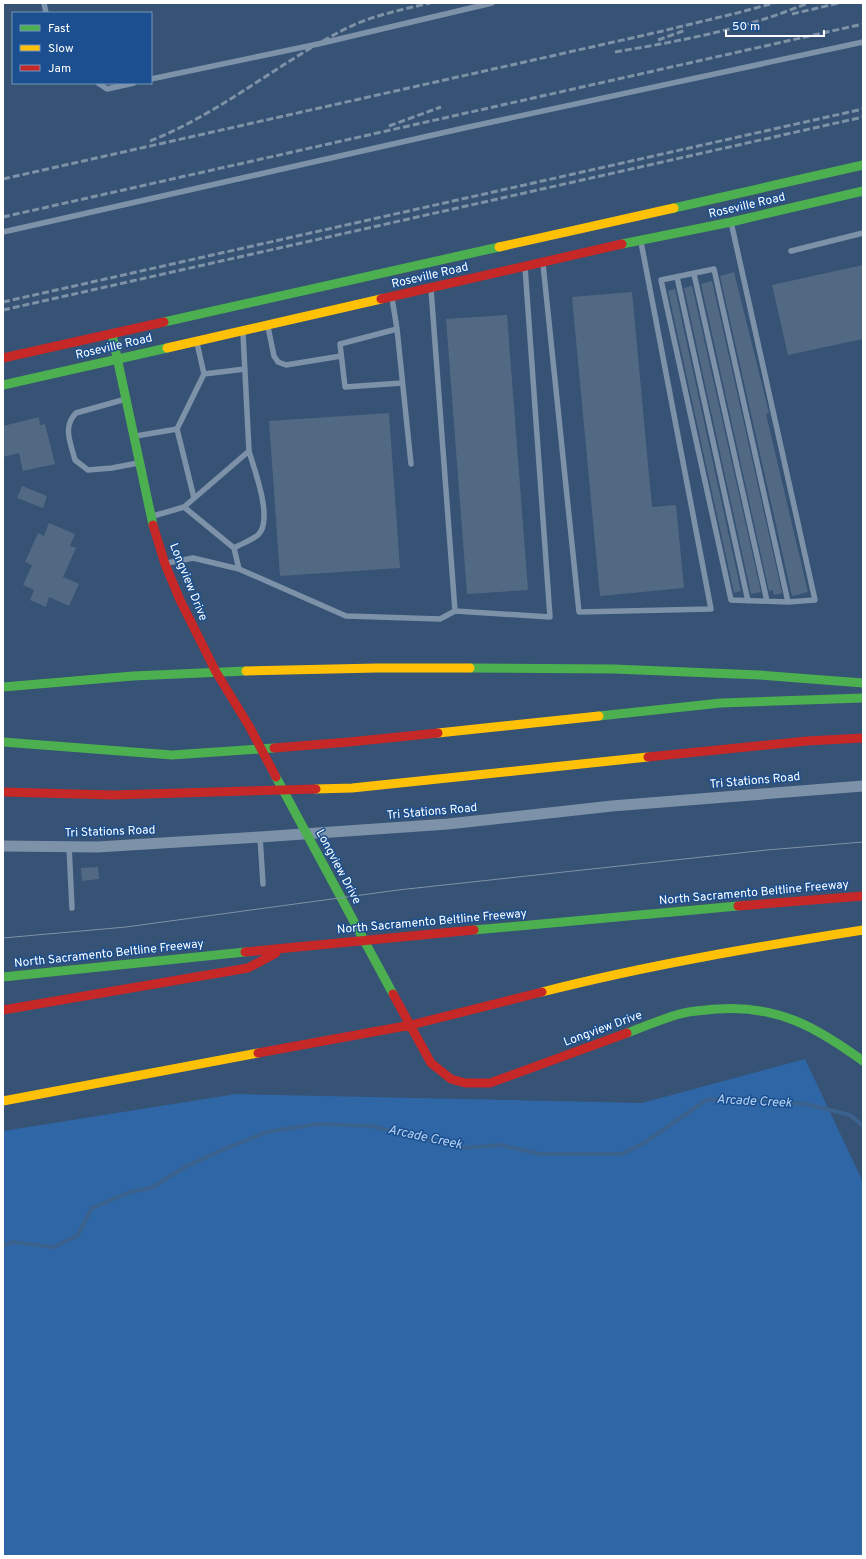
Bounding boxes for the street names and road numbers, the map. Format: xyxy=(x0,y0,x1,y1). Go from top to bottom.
street label: Roseville Road xyxy=(707,189,787,223)
street label: Roseville Road xyxy=(390,259,470,293)
street label: Roseville Road xyxy=(74,330,154,364)
street label: Longview Drive xyxy=(165,541,211,623)
street label: Tri Stations Road xyxy=(709,769,801,793)
street label: Tri Stations Road xyxy=(386,800,478,824)
street label: Tri Stations Road xyxy=(64,822,156,842)
street label: Longview Drive xyxy=(312,827,364,907)
street label: North Sacramento Beltline Freeway xyxy=(658,877,850,909)
street label: North Sacramento Beltline Freeway xyxy=(336,906,528,938)
street label: North Sacramento Beltline Freeway xyxy=(13,936,205,972)
street label: Longview Drive xyxy=(561,1007,645,1051)

